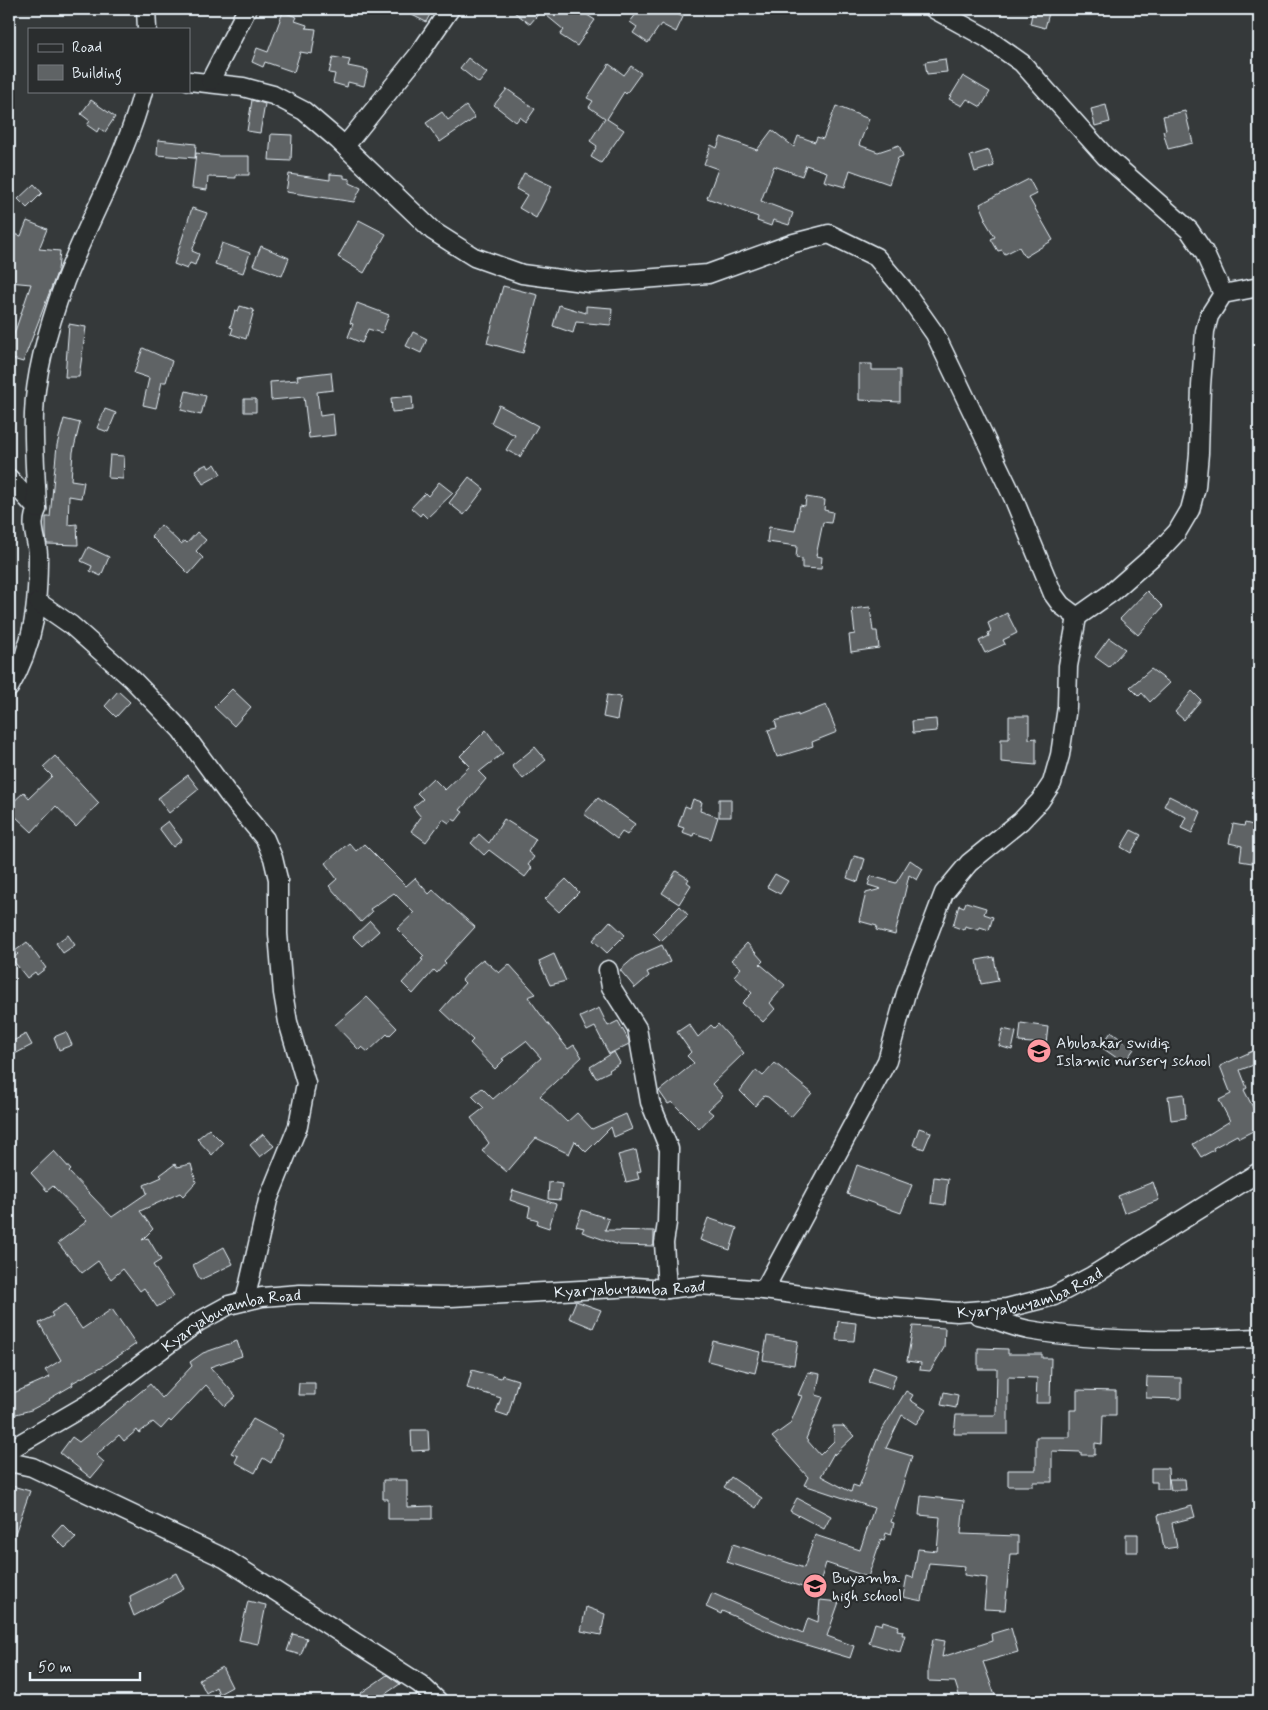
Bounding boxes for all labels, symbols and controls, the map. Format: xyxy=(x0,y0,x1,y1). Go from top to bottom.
legend xyxy=(28,28,190,92)
text: Road xyxy=(72,38,102,58)
text: Building xyxy=(72,64,122,85)
place label: Abubakar swidiq Islamic nursery school xyxy=(1056,1033,1211,1072)
school or university icon: Abubakar swidiq Islamic nursery school xyxy=(1026,1038,1052,1064)
street label: Kyaryabuyamba Road xyxy=(956,1263,1107,1324)
street label: Kyaryabuyamba Road xyxy=(553,1276,706,1303)
street label: Kyaryabuyamba Road xyxy=(158,1285,302,1358)
place label: Buyamba high school xyxy=(832,1568,902,1608)
school or university icon: Buyamba high school xyxy=(802,1573,828,1599)
scale bar xyxy=(30,1650,140,1682)
text: 50 m xyxy=(38,1658,72,1678)

